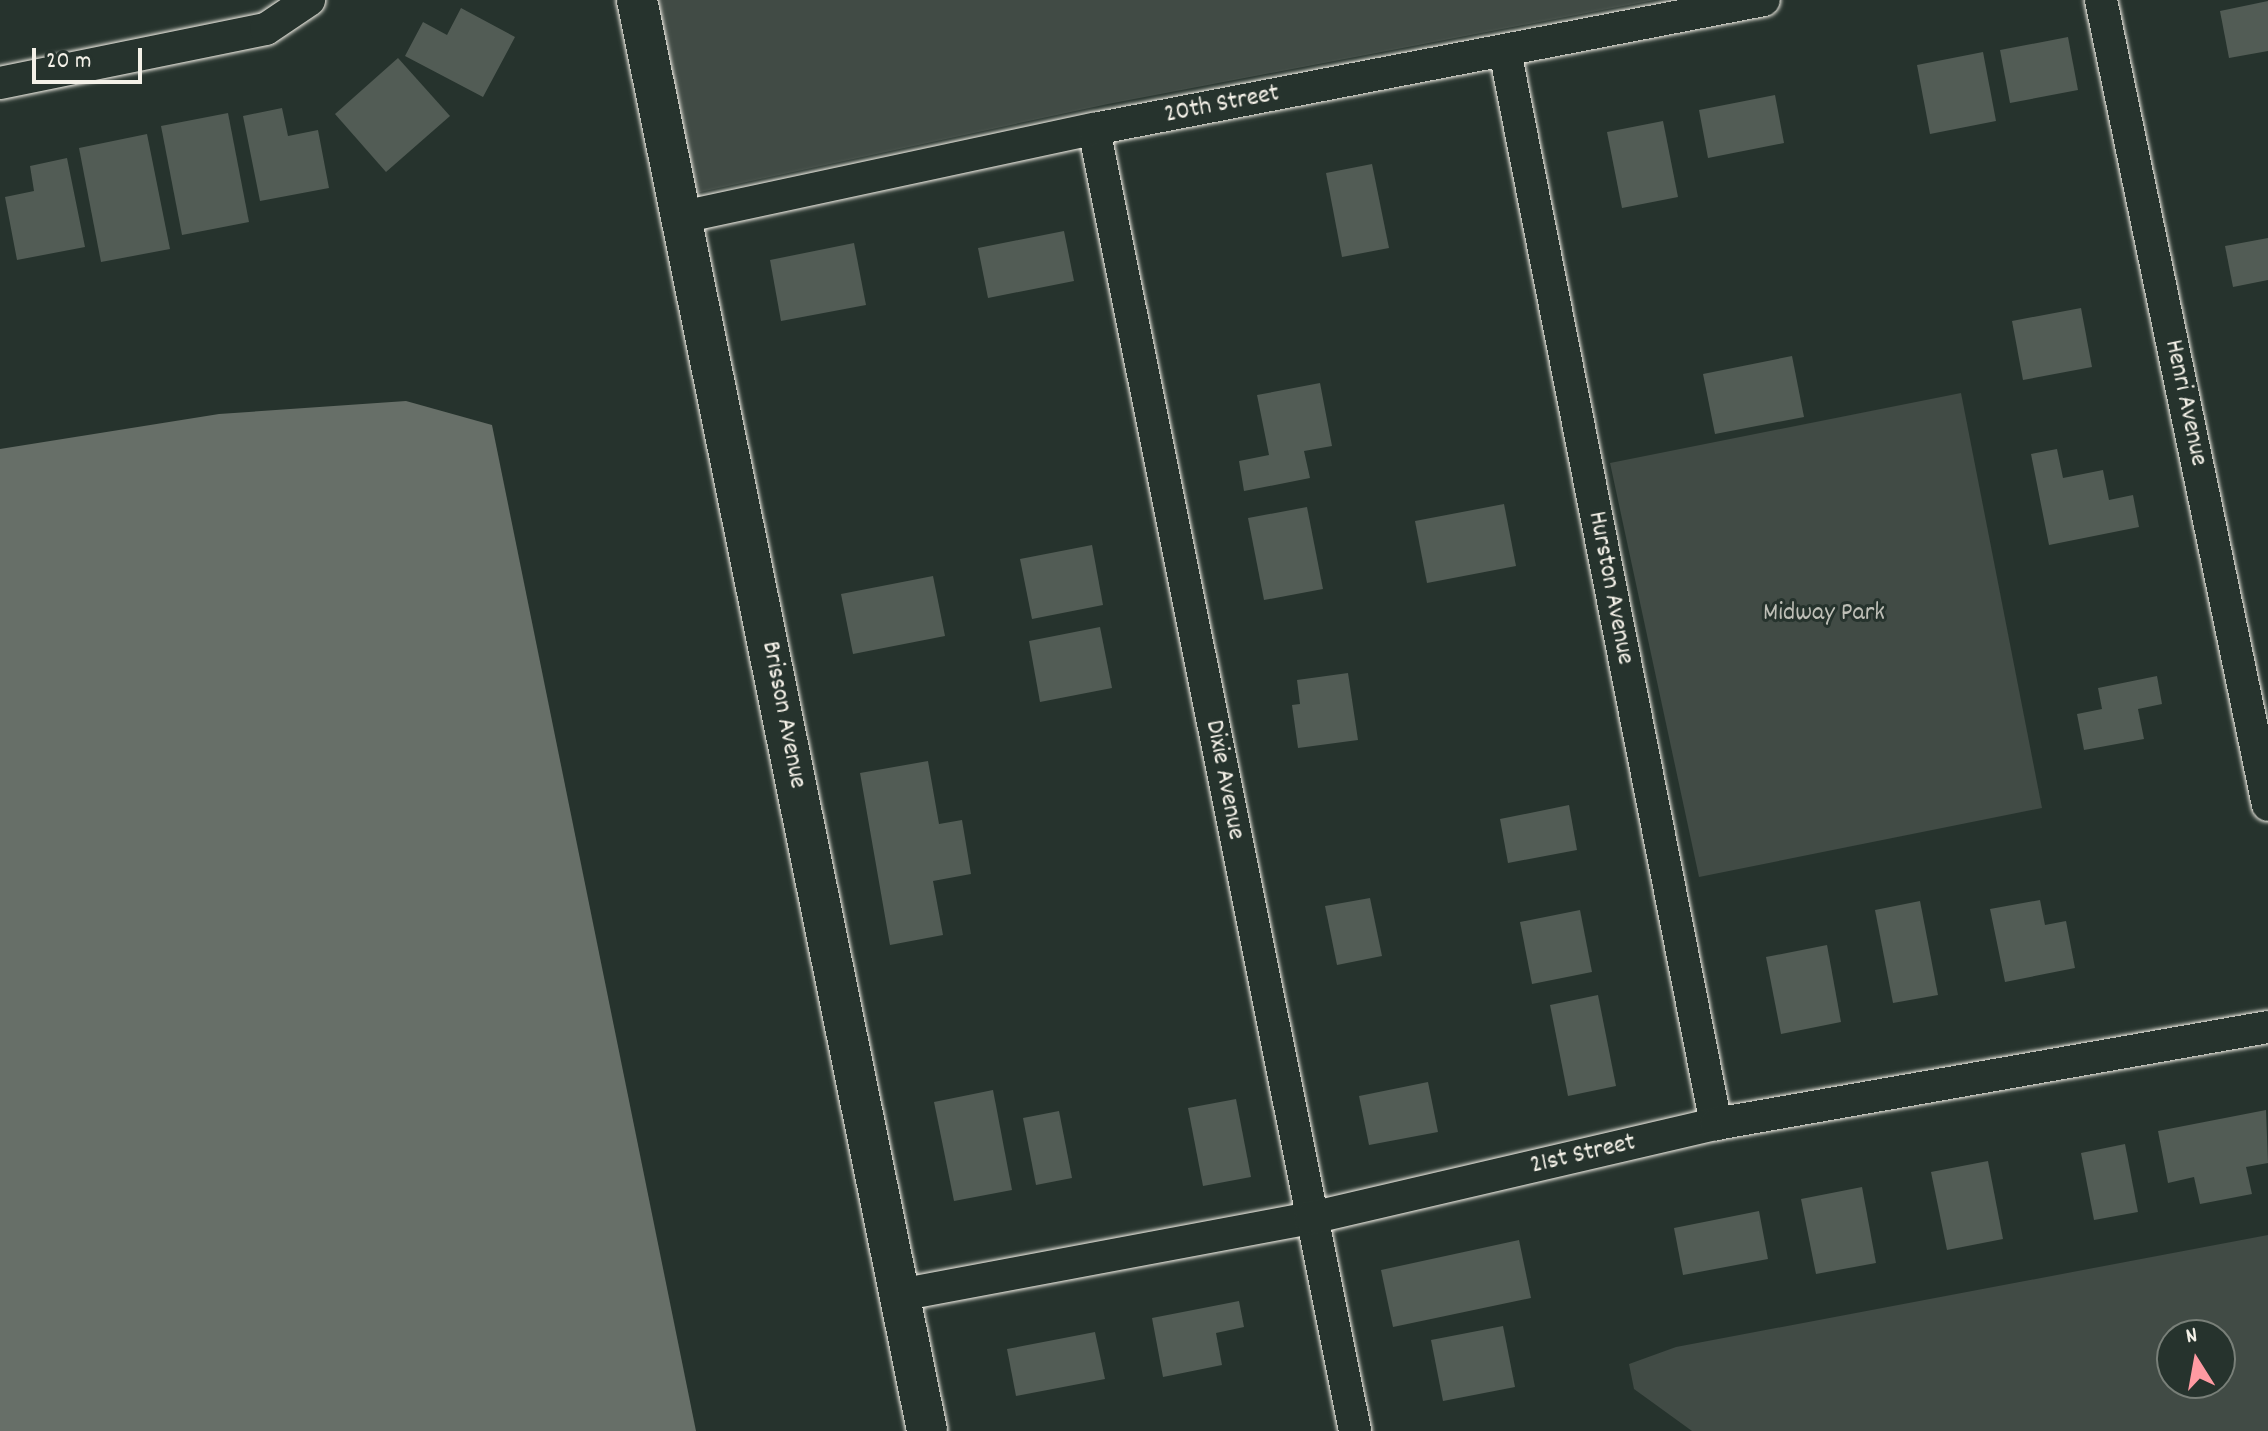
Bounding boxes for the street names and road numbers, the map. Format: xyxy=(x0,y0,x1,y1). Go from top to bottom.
street label: 20th Street xyxy=(1162,79,1282,131)
street label: Henri Avenue xyxy=(2156,337,2214,469)
street label: Hurston Avenue xyxy=(1580,509,1640,667)
street label: Brisson Avenue xyxy=(753,639,813,791)
street label: Dixie Avenue xyxy=(1197,718,1251,842)
street label: 21st Street xyxy=(1527,1128,1639,1182)

